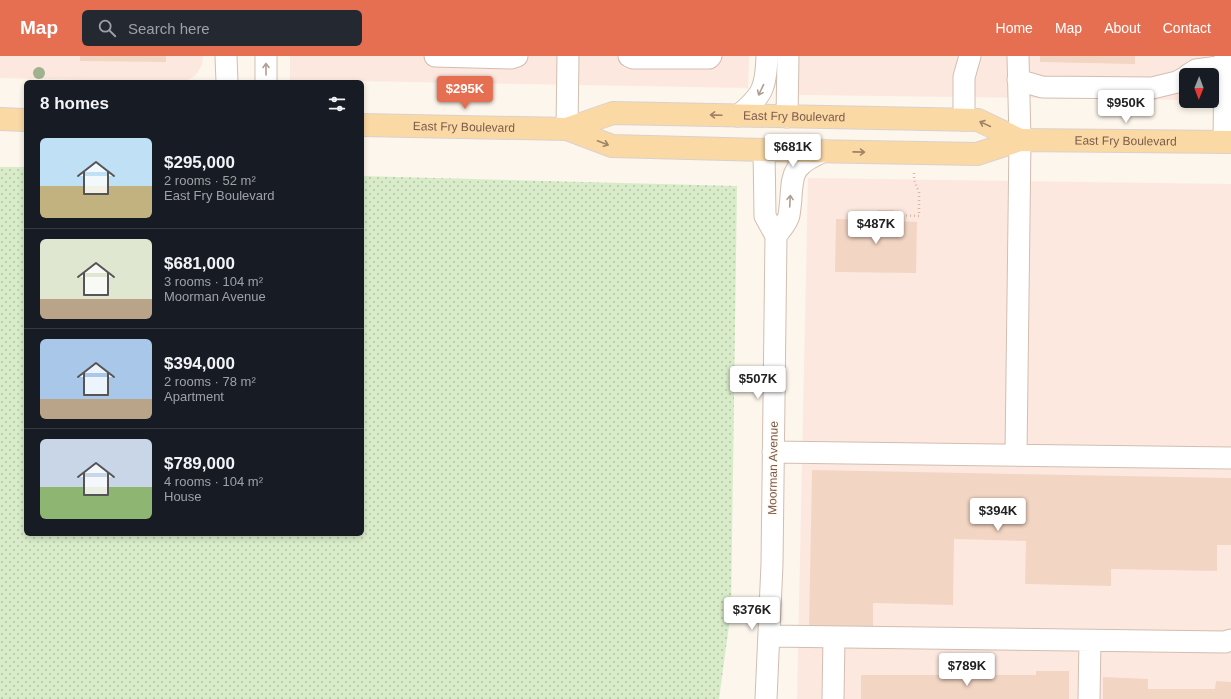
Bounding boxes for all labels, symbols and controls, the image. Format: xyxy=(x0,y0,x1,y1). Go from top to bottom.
search box xyxy=(82,10,362,46)
text: Map xyxy=(20,17,58,38)
icon: search xyxy=(96,17,118,39)
text: Search here xyxy=(128,20,210,37)
text: Home xyxy=(996,20,1033,36)
text: Map xyxy=(1055,20,1082,36)
text: About xyxy=(1104,20,1141,36)
text: Contact xyxy=(1163,20,1211,36)
one-way arrow xyxy=(262,63,270,76)
north arrow xyxy=(1179,68,1219,108)
map controls xyxy=(1179,68,1219,108)
pin: $295K xyxy=(437,76,493,110)
text: $295K xyxy=(446,81,484,96)
one-way arrow xyxy=(757,84,764,96)
pin: $950K xyxy=(1098,90,1154,124)
icon: filters xyxy=(326,93,348,115)
text: 8 homes xyxy=(40,94,109,113)
text: $950K xyxy=(1107,95,1145,110)
street label: East Fry Boulevard xyxy=(743,108,845,124)
one-way arrow xyxy=(710,112,723,119)
street label: East Fry Boulevard xyxy=(413,119,515,135)
one-way arrow xyxy=(979,120,991,127)
pin: $681K xyxy=(765,134,821,168)
street label: East Fry Boulevard xyxy=(1074,134,1177,148)
one-way arrow xyxy=(597,139,609,147)
text: $681K xyxy=(774,139,812,154)
one-way arrow xyxy=(852,148,865,156)
text: $295,000 xyxy=(164,153,235,172)
icon: home xyxy=(72,154,120,202)
text: 2 rooms · 52 m² xyxy=(164,173,256,188)
text: East Fry Boulevard xyxy=(164,188,275,203)
one-way arrow xyxy=(786,195,793,208)
pin: $487K xyxy=(848,211,904,245)
text: $487K xyxy=(857,216,895,231)
text: $681,000 xyxy=(164,254,235,273)
icon: home xyxy=(72,255,120,303)
text: 3 rooms · 104 m² xyxy=(164,274,263,289)
text: Moorman Avenue xyxy=(164,289,266,304)
text: $394,000 xyxy=(164,354,235,373)
icon: home xyxy=(72,355,120,403)
pin: $507K xyxy=(730,366,786,400)
text: $507K xyxy=(739,371,777,386)
text: 2 rooms · 78 m² xyxy=(164,374,256,389)
text: Apartment xyxy=(164,389,224,404)
street label: Moorman Avenue xyxy=(765,421,781,515)
text: $789,000 xyxy=(164,454,235,473)
icon: home xyxy=(72,455,120,503)
text: 4 rooms · 104 m² xyxy=(164,474,263,489)
text: House xyxy=(164,489,202,504)
pin: $394K xyxy=(970,498,1026,532)
text: $394K xyxy=(979,503,1017,518)
pin: $376K xyxy=(724,597,780,631)
text: $376K xyxy=(733,602,771,617)
pin: $789K xyxy=(939,653,995,687)
text: $789K xyxy=(948,658,986,673)

